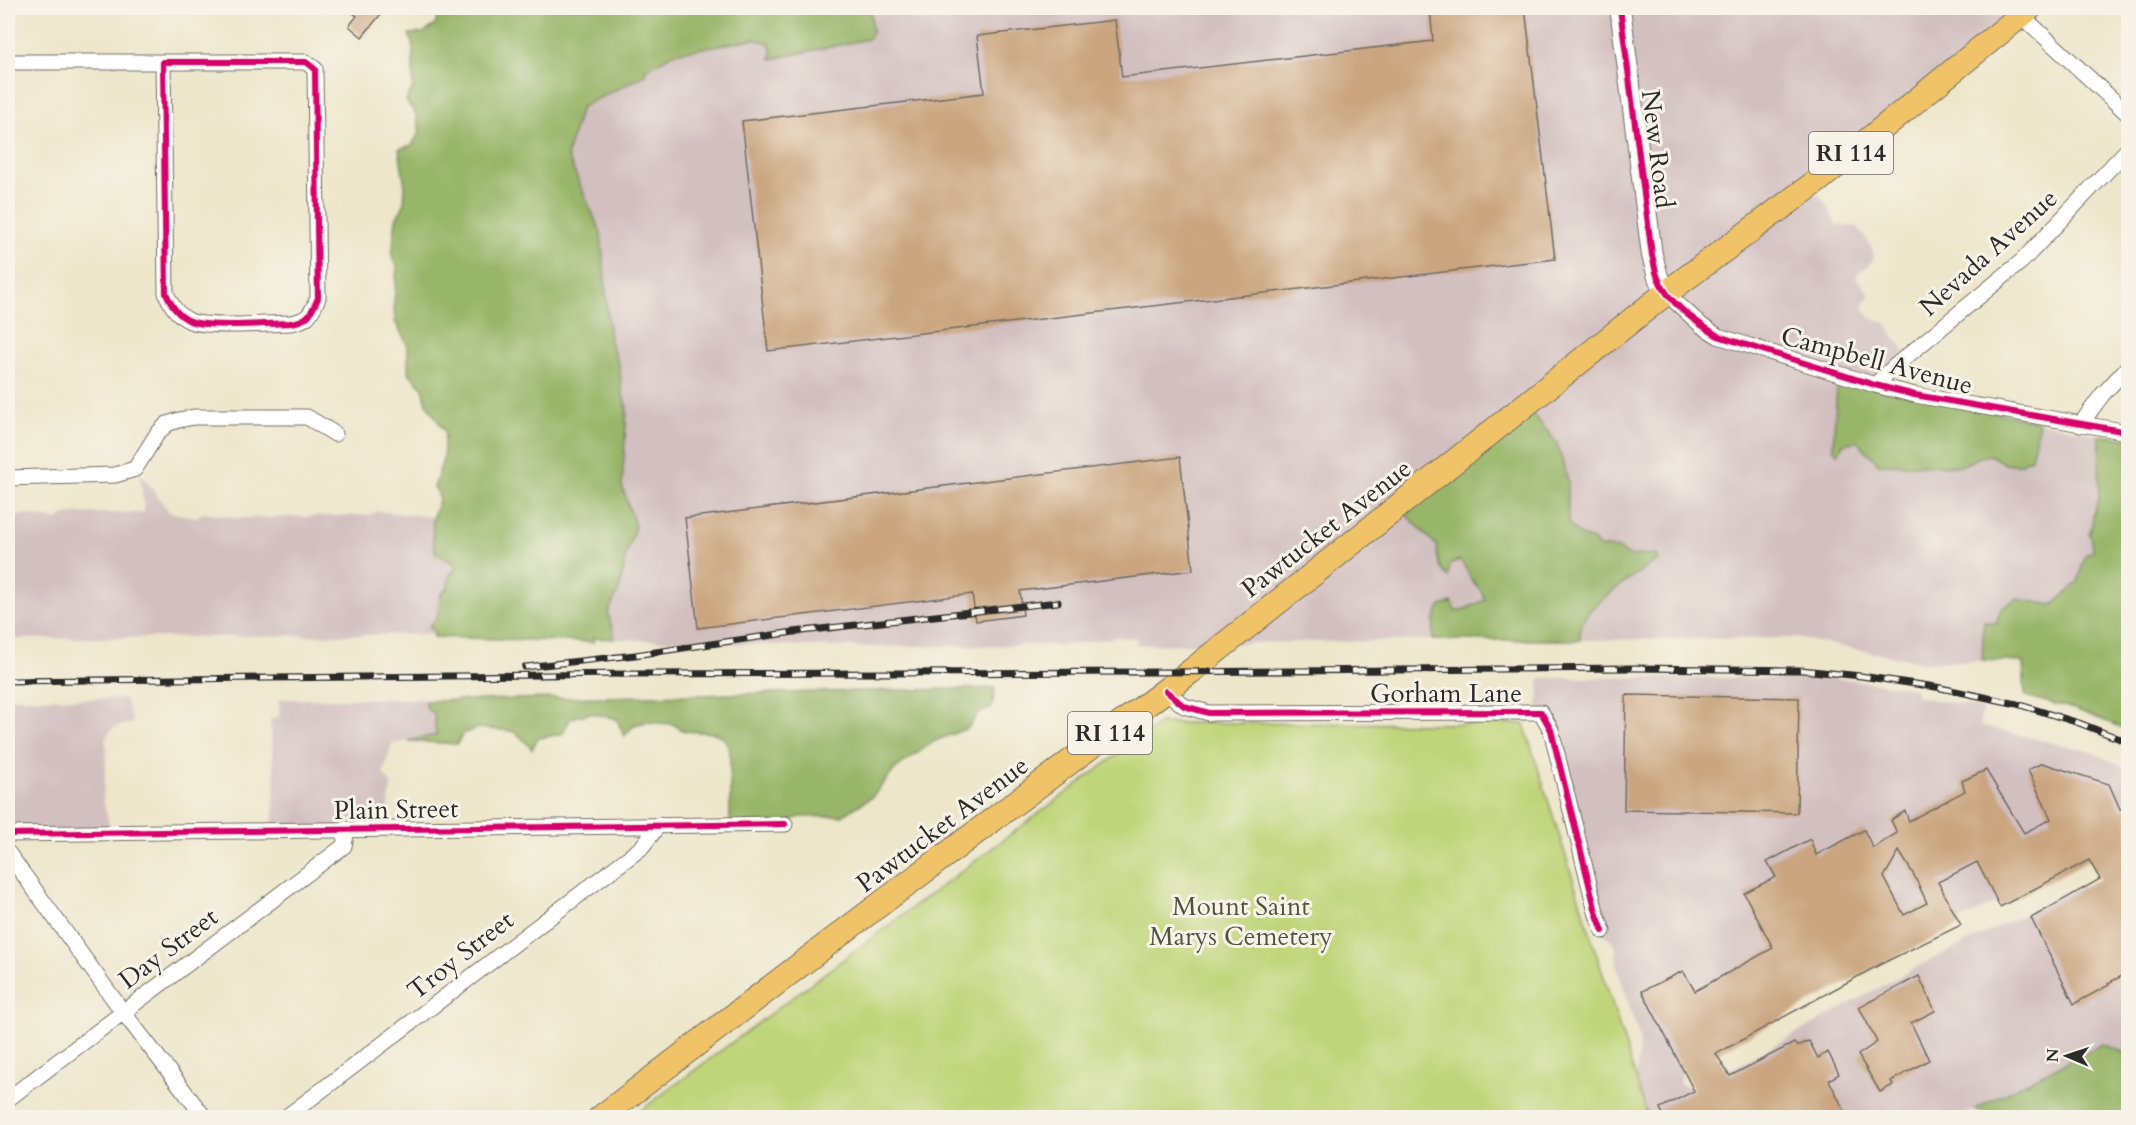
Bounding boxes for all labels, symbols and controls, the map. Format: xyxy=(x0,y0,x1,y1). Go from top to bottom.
street label: New Road xyxy=(1633,88,1682,210)
road number: RI 114 xyxy=(1809,132,1893,174)
street label: Nevada Avenue xyxy=(1912,181,2065,324)
street label: Campbell Avenue xyxy=(1777,318,1977,403)
street label: Pawtucket Avenue xyxy=(1234,451,1419,606)
street label: Gorham Lane xyxy=(1370,676,1522,711)
road number: RI 114 xyxy=(1068,712,1152,754)
street label: Pawtucket Avenue xyxy=(849,748,1036,901)
street label: Plain Street xyxy=(333,791,459,828)
park label: Mount Saint Marys Cemetery xyxy=(1149,889,1333,954)
street label: Day Street xyxy=(112,900,225,997)
street label: Troy Street xyxy=(400,903,521,1008)
north arrow xyxy=(2037,1026,2097,1086)
text: N xyxy=(2042,1048,2064,1063)

